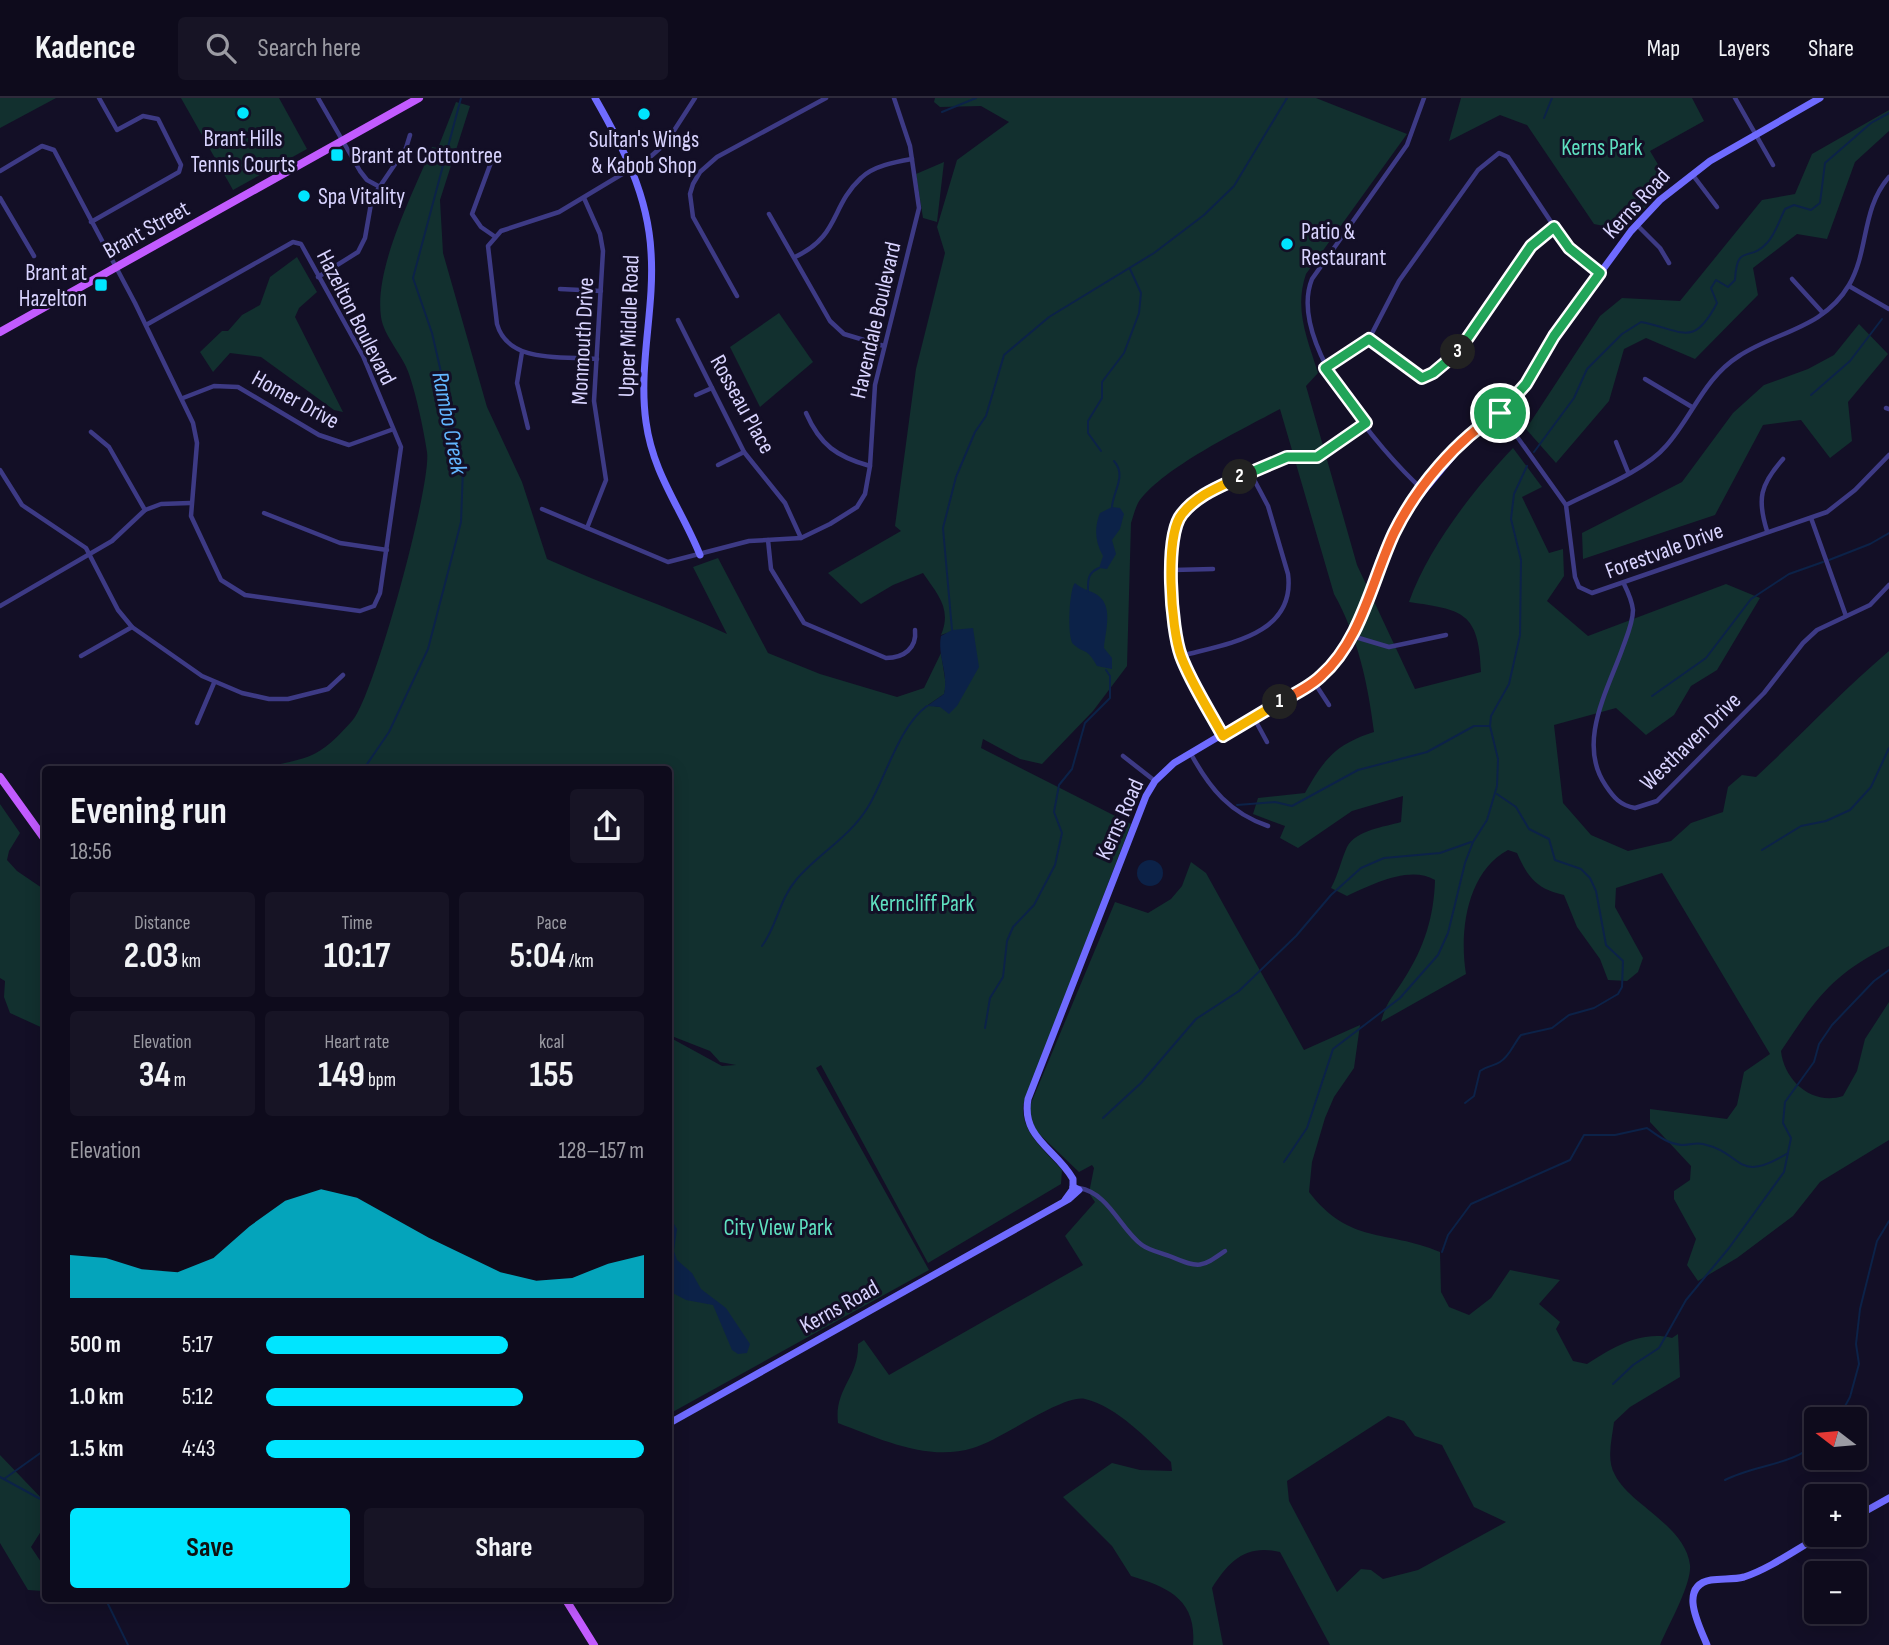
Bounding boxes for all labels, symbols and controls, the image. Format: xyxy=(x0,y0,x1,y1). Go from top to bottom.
search box xyxy=(178,17,668,80)
text: Kadence xyxy=(35,28,136,68)
icon: search xyxy=(202,29,240,67)
text: Search here xyxy=(258,33,361,64)
text: Map xyxy=(1647,34,1680,63)
text: Layers xyxy=(1718,34,1770,63)
text: Share xyxy=(1808,34,1854,63)
marker: Brant Hills Tennis Courts xyxy=(235,105,251,121)
marker: Sultan's Wings & Kabob Shop xyxy=(636,106,652,122)
place label: Brant Hills Tennis Courts xyxy=(190,125,296,179)
place label: Sultan's Wings & Kabob Shop xyxy=(589,126,699,180)
park label: Kerns Park xyxy=(1561,134,1643,162)
place label: Brant at Cottontree xyxy=(351,142,502,170)
marker: Brant at Cottontree xyxy=(329,147,345,163)
street label: Kerns Road xyxy=(1597,163,1676,245)
place label: Spa Vitality xyxy=(318,183,405,211)
marker: Spa Vitality xyxy=(296,188,312,204)
street label: Brant Street xyxy=(98,195,195,265)
place label: Patio & Restaurant xyxy=(1301,218,1386,272)
marker: Patio & Restaurant xyxy=(1279,236,1295,252)
street label: Havendale Boulevard xyxy=(844,239,908,401)
street label: Hazelton Boulevard xyxy=(310,245,402,390)
street label: Upper Middle Road xyxy=(613,254,645,398)
place label: Brant at Hazelton xyxy=(19,259,87,313)
marker: Brant at Hazelton xyxy=(93,277,109,293)
street label: Monmouth Drive xyxy=(566,277,600,406)
pin: 3 xyxy=(1440,334,1476,370)
text: 3 xyxy=(1453,340,1462,363)
street label: Rosseau Place xyxy=(704,350,781,459)
street label: Homer Drive xyxy=(247,364,344,435)
water label: Rambo Creek xyxy=(425,369,474,478)
pin xyxy=(1470,383,1530,443)
icon: arrive xyxy=(1481,394,1519,432)
pin: 2 xyxy=(1222,460,1258,494)
text: 2 xyxy=(1235,465,1244,488)
street label: Forestvale Drive xyxy=(1602,517,1727,585)
pin: 1 xyxy=(1262,684,1298,720)
street label: Westhaven Drive xyxy=(1634,687,1747,797)
text: 1 xyxy=(1276,690,1283,713)
street label: Kerns Road xyxy=(1090,774,1150,864)
text: Evening run xyxy=(70,789,227,834)
button: share xyxy=(570,789,644,863)
text: 18:56 xyxy=(70,838,112,866)
park label: Kerncliff Park xyxy=(870,890,974,918)
text: Distance xyxy=(134,912,190,935)
text: Time xyxy=(341,912,373,935)
text: Pace xyxy=(537,912,567,935)
text: 2.03 xyxy=(124,935,179,978)
text: 10:17 xyxy=(324,935,390,978)
text: 5:04 xyxy=(510,935,566,978)
text: km xyxy=(179,950,201,973)
text: /km xyxy=(566,950,594,973)
text: Elevation xyxy=(133,1031,192,1054)
text: Heart rate xyxy=(325,1031,389,1054)
text: kcal xyxy=(539,1031,564,1054)
text: 34 xyxy=(139,1054,171,1097)
text: 149 xyxy=(318,1054,365,1097)
text: 155 xyxy=(529,1054,574,1097)
text: m xyxy=(171,1069,186,1092)
text: bpm xyxy=(365,1069,396,1092)
text: Elevation xyxy=(70,1137,141,1165)
text: 128–157 m xyxy=(559,1137,644,1165)
park label: City View Park xyxy=(723,1214,833,1242)
street label: Kerns Road xyxy=(795,1274,884,1340)
text: 500 m xyxy=(70,1331,121,1359)
text: 5:17 xyxy=(182,1331,213,1359)
text: 1.0 km xyxy=(70,1383,124,1411)
text: 5:12 xyxy=(182,1383,213,1411)
north arrow xyxy=(1804,1407,1867,1470)
map controls xyxy=(1804,1407,1867,1624)
text: 1.5 km xyxy=(70,1435,123,1463)
text: 4:43 xyxy=(182,1435,215,1463)
button: + xyxy=(1804,1484,1867,1547)
button: Save xyxy=(70,1508,350,1588)
button: Share xyxy=(364,1508,644,1588)
button: − xyxy=(1804,1561,1867,1624)

